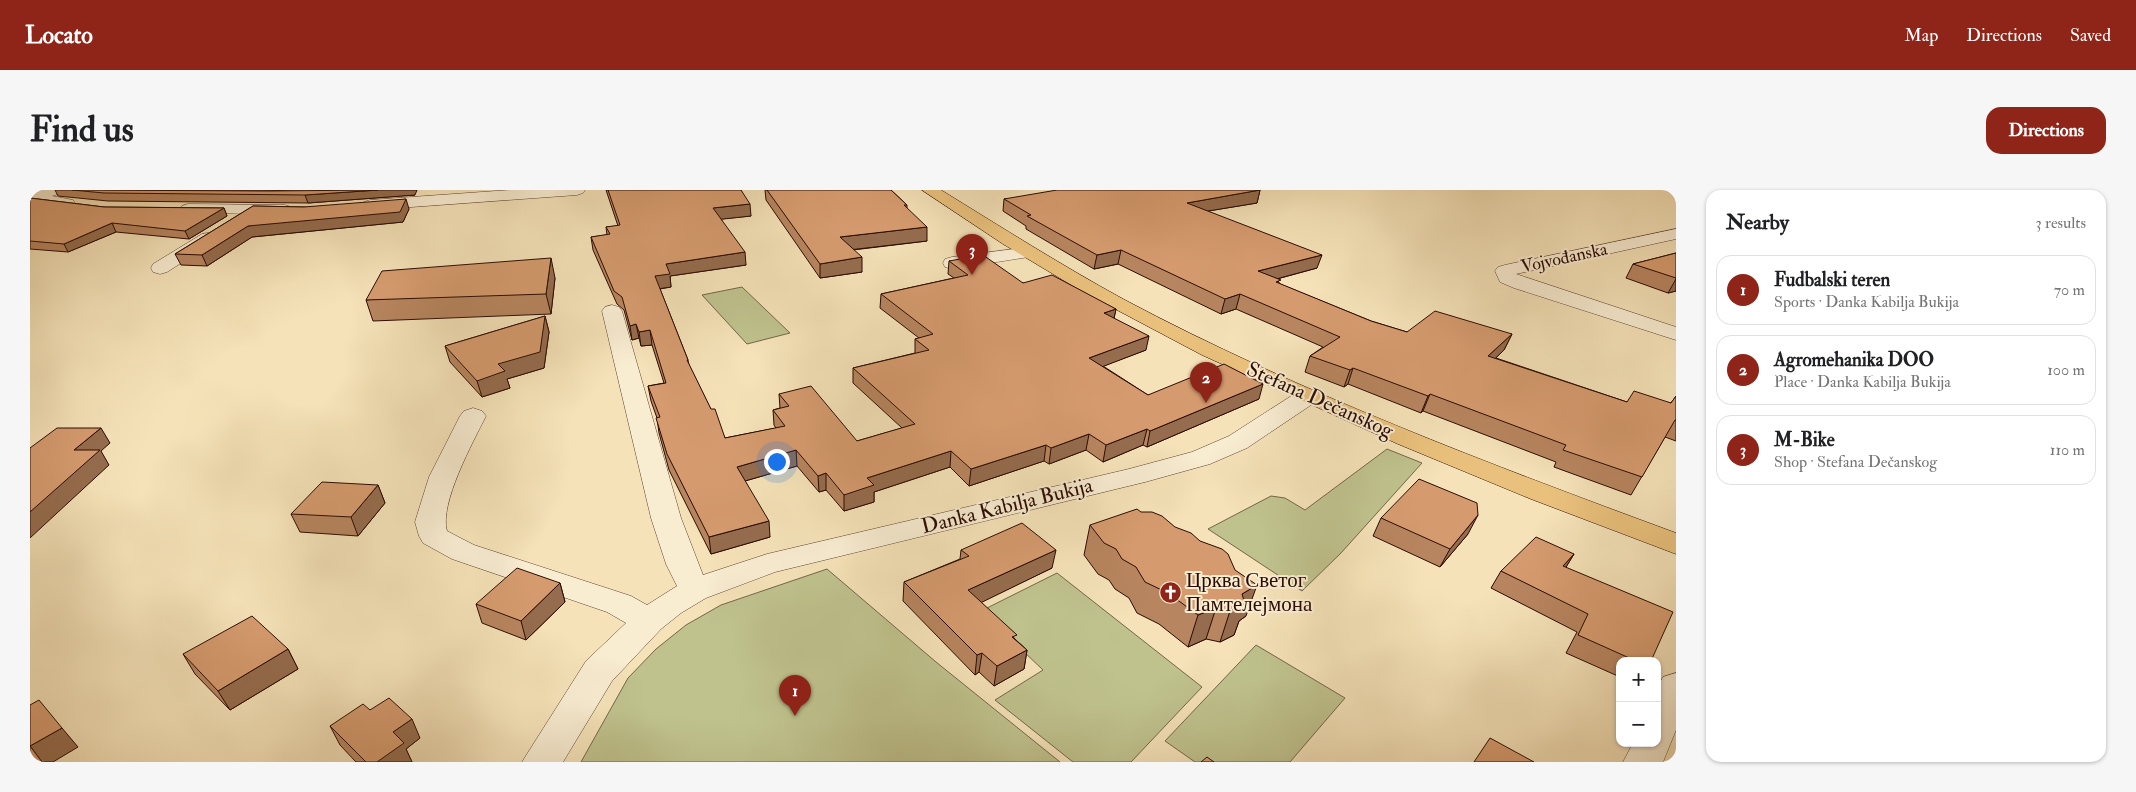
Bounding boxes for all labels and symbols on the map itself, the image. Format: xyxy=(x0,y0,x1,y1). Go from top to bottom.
pin: 3 xyxy=(956,234,988,275)
street label: Vojvođanska xyxy=(1519,237,1610,278)
street label: Stefana Dečanskog xyxy=(1242,356,1398,445)
pin: 2 xyxy=(1190,362,1222,403)
your location xyxy=(764,449,790,475)
street label: Danka Kabilja Bukija xyxy=(919,472,1096,540)
place label: Црква Светог Памтелејмона xyxy=(1186,567,1313,618)
church icon: Црква Светог Памтелејмона xyxy=(1158,580,1182,604)
pin: 1 xyxy=(779,675,811,716)

